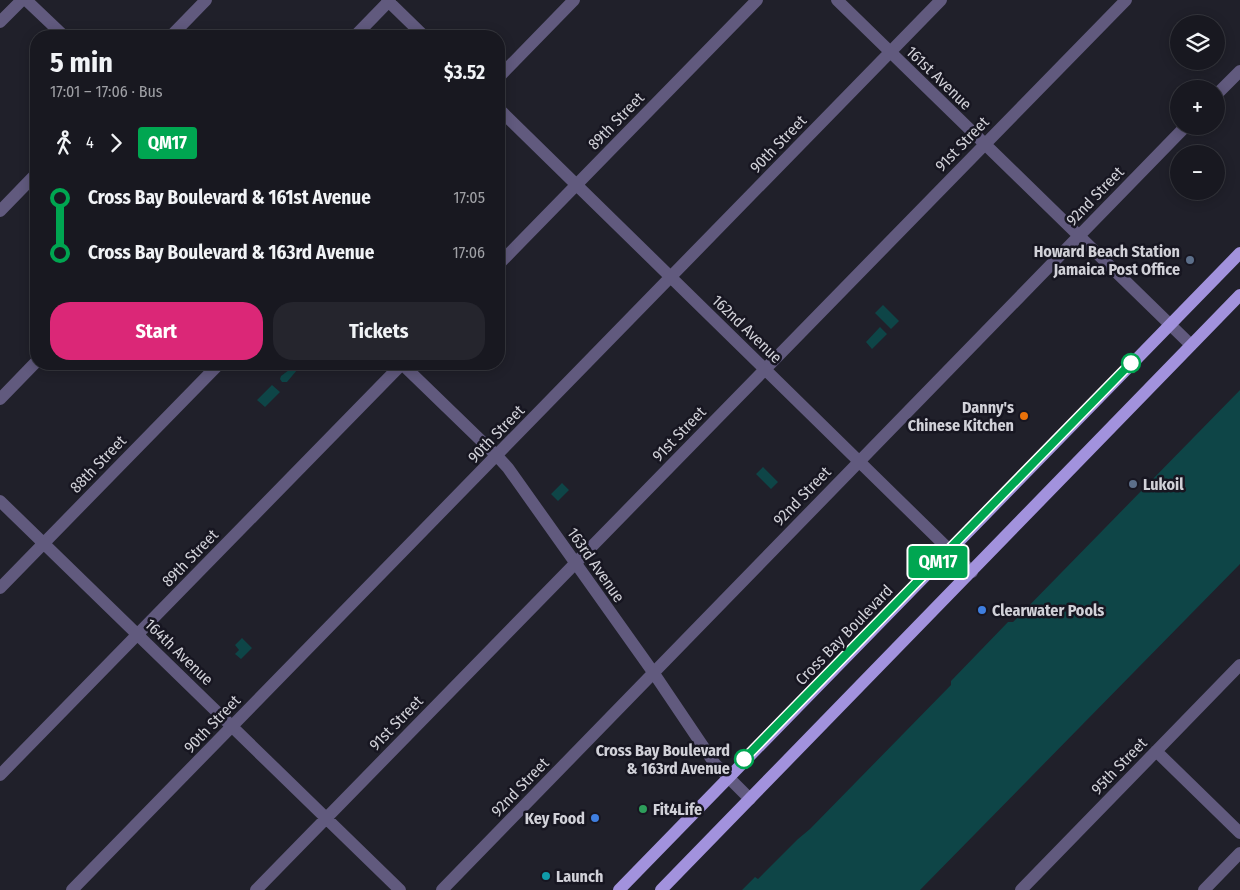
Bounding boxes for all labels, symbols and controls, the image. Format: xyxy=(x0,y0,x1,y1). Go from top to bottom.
map controls xyxy=(1170,15,1225,200)
button: layers xyxy=(1170,15,1225,70)
street label: 161st Avenue xyxy=(902,42,976,114)
text: 5 min xyxy=(50,46,113,79)
text: $3.52 xyxy=(444,61,485,84)
button: + xyxy=(1170,80,1225,135)
text: 17:01 – 17:06 · Bus xyxy=(50,82,163,101)
street label: 89th Street xyxy=(584,88,648,154)
street label: 90th Street xyxy=(746,111,811,177)
street label: 91st Street xyxy=(931,112,993,175)
icon: walk xyxy=(50,129,78,157)
icon: forward xyxy=(102,129,130,157)
text: QM17 xyxy=(148,132,187,154)
text: 4 xyxy=(86,133,94,152)
button: − xyxy=(1170,145,1225,200)
street label: 92nd Street xyxy=(1062,162,1128,229)
text: Cross Bay Boulevard & 161st Avenue xyxy=(88,186,371,209)
text: 17:05 xyxy=(453,188,485,207)
text: Cross Bay Boulevard & 163rd Avenue xyxy=(88,241,374,264)
place label: Howard Beach Station Jamaica Post Office xyxy=(1034,242,1180,279)
text: 17:06 xyxy=(453,243,485,262)
marker: Howard Beach Station Jamaica Post Office xyxy=(1184,254,1196,266)
street label: 162nd Avenue xyxy=(708,291,786,367)
button: Start xyxy=(50,302,263,360)
button: Tickets xyxy=(273,302,485,360)
unlabelled marker xyxy=(1121,353,1141,373)
place label: Danny's Chinese Kitchen xyxy=(908,398,1014,435)
street label: 90th Street xyxy=(464,401,529,467)
street label: 91st Street xyxy=(648,402,710,465)
marker: Danny's Chinese Kitchen xyxy=(1018,410,1030,422)
street label: 88th Street xyxy=(66,431,131,497)
street label: 92nd Street xyxy=(769,462,835,529)
place label: Lukoil xyxy=(1143,475,1184,494)
marker: Lukoil xyxy=(1127,478,1139,490)
street label: 163rd Avenue xyxy=(563,524,629,606)
street label: 89th Street xyxy=(158,525,222,591)
line badge: QM17 xyxy=(903,546,973,578)
text: QM17 xyxy=(918,551,958,573)
street label: Cross Bay Boulevard xyxy=(791,581,897,689)
place label: Clearwater Pools xyxy=(992,601,1104,620)
marker: Clearwater Pools xyxy=(976,604,988,616)
street label: 164th Avenue xyxy=(141,615,217,689)
street label: 90th Street xyxy=(180,691,245,757)
street label: 91st Street xyxy=(365,691,427,754)
street label: 95th Street xyxy=(1087,733,1151,798)
place label: Cross Bay Boulevard & 163rd Avenue xyxy=(596,741,730,778)
marker: Cross Bay Boulevard & 163rd Avenue xyxy=(734,749,754,769)
street label: 92nd Street xyxy=(487,753,553,820)
place label: Fit4Life xyxy=(653,800,702,819)
marker: Fit4Life xyxy=(637,803,649,815)
place label: Key Food xyxy=(525,809,585,828)
marker: Key Food xyxy=(589,812,601,824)
place label: Launch xyxy=(556,867,603,886)
marker: Launch xyxy=(540,870,552,882)

